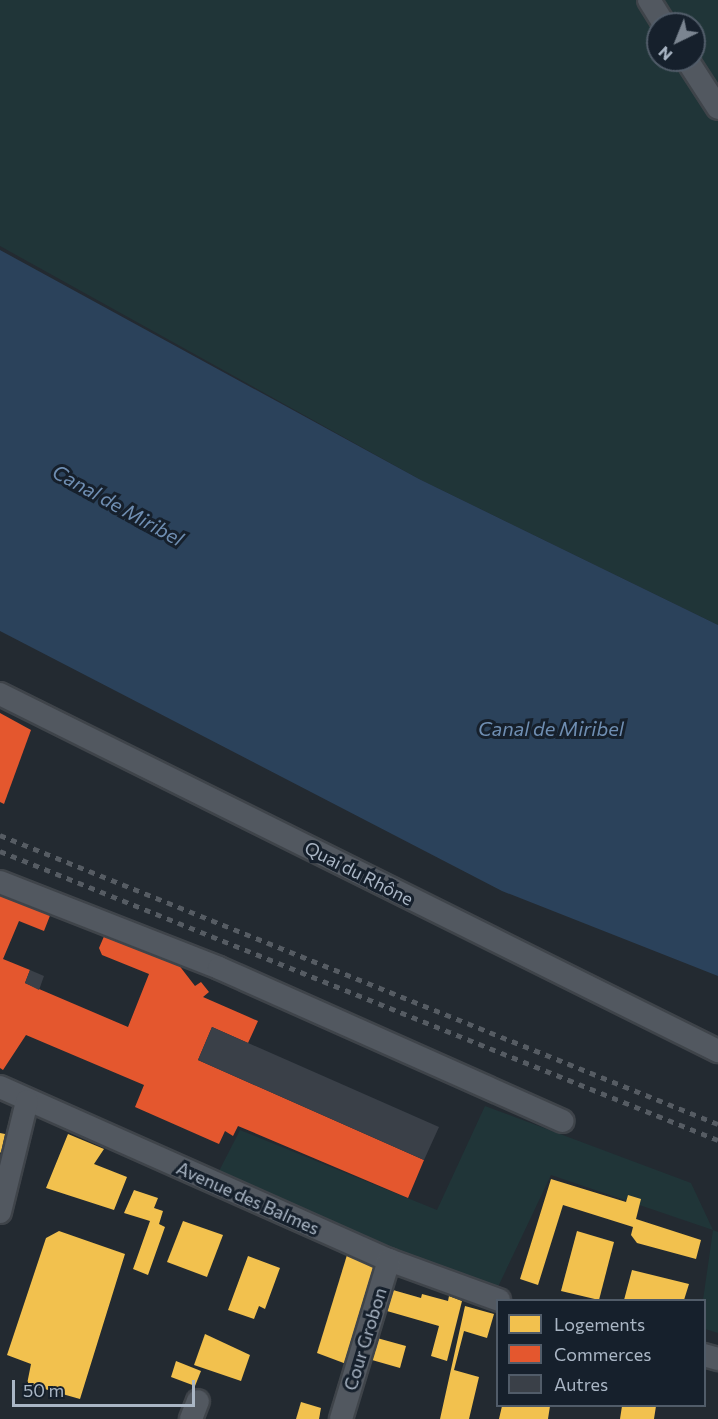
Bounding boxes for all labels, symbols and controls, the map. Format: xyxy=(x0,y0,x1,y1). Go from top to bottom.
north arrow xyxy=(646,12,706,72)
text: N xyxy=(654,43,676,65)
water label: Canal de Miribel xyxy=(48,459,188,551)
water label: Canal de Miribel xyxy=(478,716,624,740)
street label: Quai du Rhône xyxy=(301,836,417,910)
street label: Avenue des Balmes xyxy=(173,1157,323,1239)
street label: Cour Grobon xyxy=(339,1285,391,1393)
legend xyxy=(496,1299,706,1407)
text: Logements xyxy=(554,1313,645,1335)
text: Commerces xyxy=(554,1343,651,1365)
scale bar xyxy=(15,1368,198,1406)
text: Autres xyxy=(554,1373,608,1395)
text: 50 m xyxy=(23,1379,64,1401)

